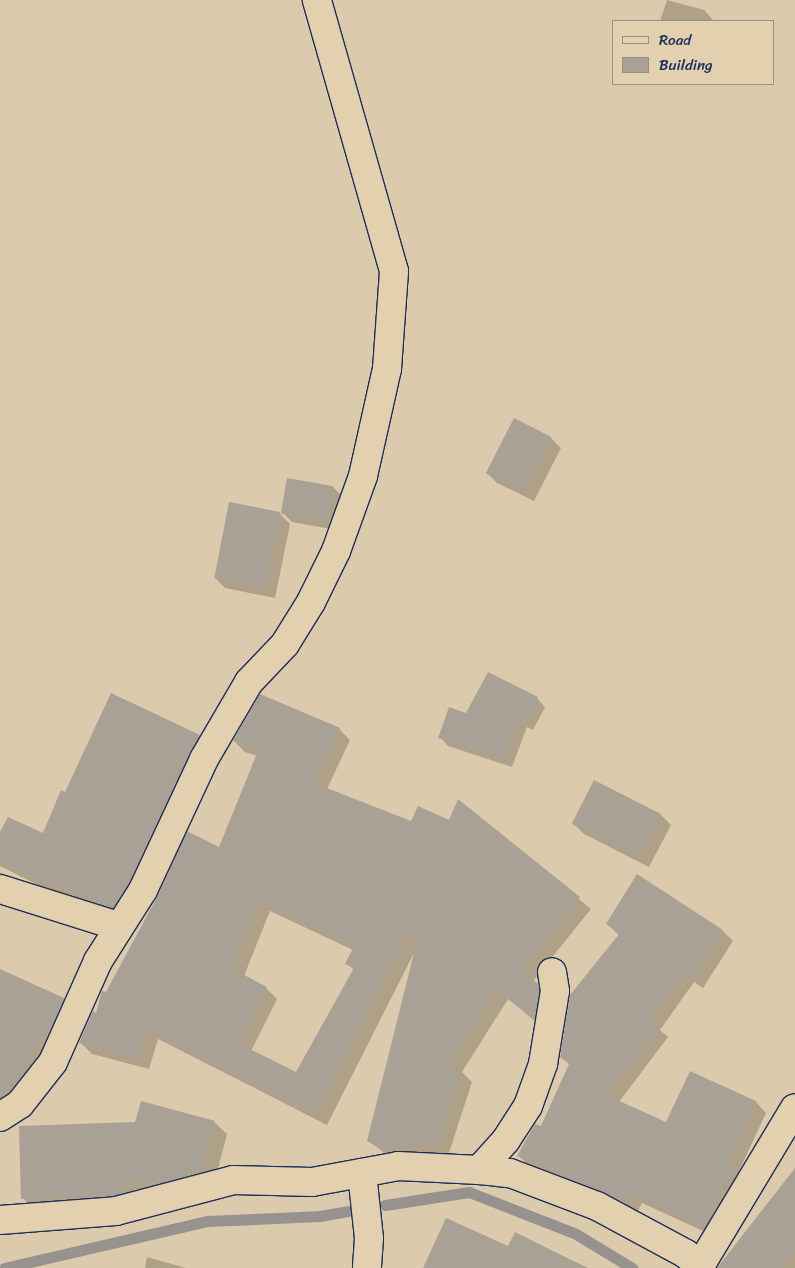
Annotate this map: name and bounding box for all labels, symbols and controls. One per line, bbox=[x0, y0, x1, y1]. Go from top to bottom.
legend bbox=[612, 20, 775, 85]
text: Road bbox=[659, 27, 691, 53]
text: Building bbox=[659, 52, 713, 78]

